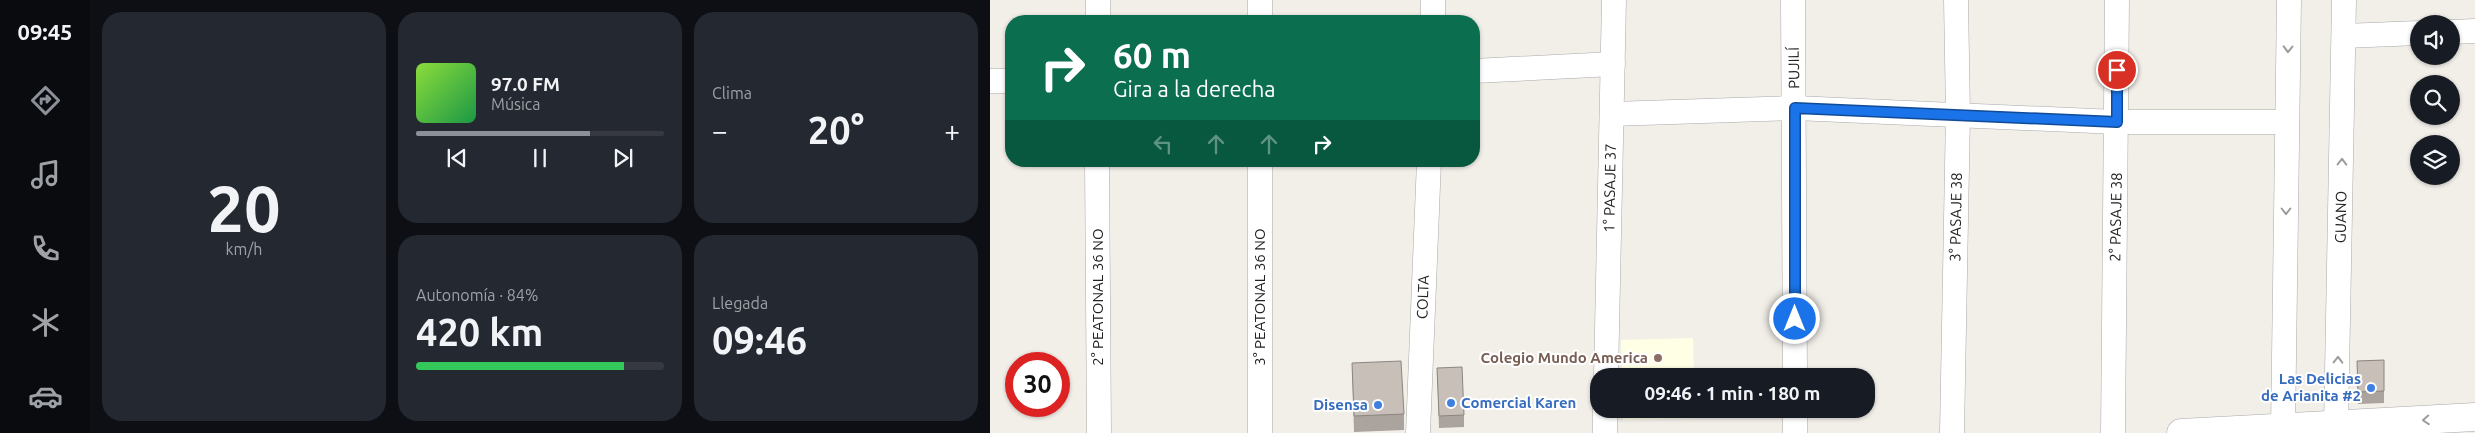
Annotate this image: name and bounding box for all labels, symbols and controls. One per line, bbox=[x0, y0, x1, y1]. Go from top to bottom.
map controls bbox=[2410, 15, 2460, 185]
button: sound bbox=[2410, 15, 2460, 65]
text: 09:45 bbox=[17, 19, 73, 44]
icon: right bbox=[1030, 35, 1095, 100]
text: 60 m bbox=[1113, 35, 1191, 75]
one-way arrow bbox=[2283, 45, 2293, 53]
street label: PUJILÍ bbox=[1785, 47, 1802, 89]
pin bbox=[2096, 49, 2138, 91]
icon: arrive bbox=[2103, 56, 2131, 84]
text: 97.0 FM bbox=[491, 73, 560, 95]
button: search bbox=[2410, 75, 2460, 125]
text: Gira a la derecha bbox=[1113, 76, 1276, 101]
icon: directions bbox=[28, 83, 63, 118]
text: Clima bbox=[712, 84, 752, 102]
text: Música bbox=[491, 95, 541, 113]
text: 20° bbox=[808, 109, 864, 151]
text: − bbox=[712, 115, 728, 146]
text: + bbox=[944, 115, 960, 146]
icon: left bbox=[1149, 130, 1177, 158]
icon: ahead bbox=[1202, 130, 1230, 158]
icon: ahead bbox=[1255, 130, 1283, 158]
icon: right bbox=[1308, 130, 1336, 158]
button: layers bbox=[2410, 135, 2460, 185]
street label: 1° PASAJE 37 bbox=[1600, 143, 1619, 233]
icon: previous bbox=[443, 144, 471, 172]
icon: pause bbox=[526, 144, 554, 172]
icon: next bbox=[609, 144, 637, 172]
icon: music bbox=[28, 157, 63, 192]
one-way arrow bbox=[2336, 158, 2347, 166]
text: 20 bbox=[207, 171, 281, 244]
street label: 3° PASAJE 38 bbox=[1946, 172, 1965, 262]
street label: 2° PASAJE 38 bbox=[2106, 172, 2125, 262]
street label: GUANO bbox=[2332, 191, 2349, 243]
one-way arrow bbox=[2281, 208, 2291, 215]
street label: 2° PEATONAL 36 NO bbox=[1089, 228, 1106, 366]
street label: 3° PEATONAL 36 NO bbox=[1251, 228, 1268, 366]
icon: phone bbox=[28, 231, 63, 266]
text: km/h bbox=[226, 240, 262, 258]
street label: COLTA bbox=[1413, 274, 1432, 319]
text: Autonomía · 84% bbox=[416, 286, 538, 304]
position arrow bbox=[1768, 292, 1820, 344]
text: Llegada bbox=[712, 294, 768, 312]
icon: climate bbox=[28, 305, 63, 340]
text: 420 km bbox=[416, 311, 543, 353]
text: 09:46 bbox=[712, 319, 807, 361]
place label: Colegio Mundo America bbox=[1481, 349, 1648, 366]
speed limit sign: 30 bbox=[1005, 352, 1070, 417]
marker: Colegio Mundo America bbox=[1652, 352, 1664, 364]
one-way arrow bbox=[2333, 356, 2343, 364]
place label: Las Delicias de Arianita #2 bbox=[2261, 370, 2361, 404]
icon: car bbox=[28, 379, 63, 414]
text: 09:46 · 1 min · 180 m bbox=[1645, 382, 1820, 404]
marker: Las Delicias de Arianita #2 bbox=[2365, 382, 2377, 394]
place label: Comercial Karen bbox=[1461, 394, 1576, 411]
place label: Disensa bbox=[1313, 396, 1368, 413]
marker: Comercial Karen bbox=[1445, 397, 1457, 409]
marker: Disensa bbox=[1372, 399, 1384, 411]
one-way arrow bbox=[2422, 415, 2430, 426]

